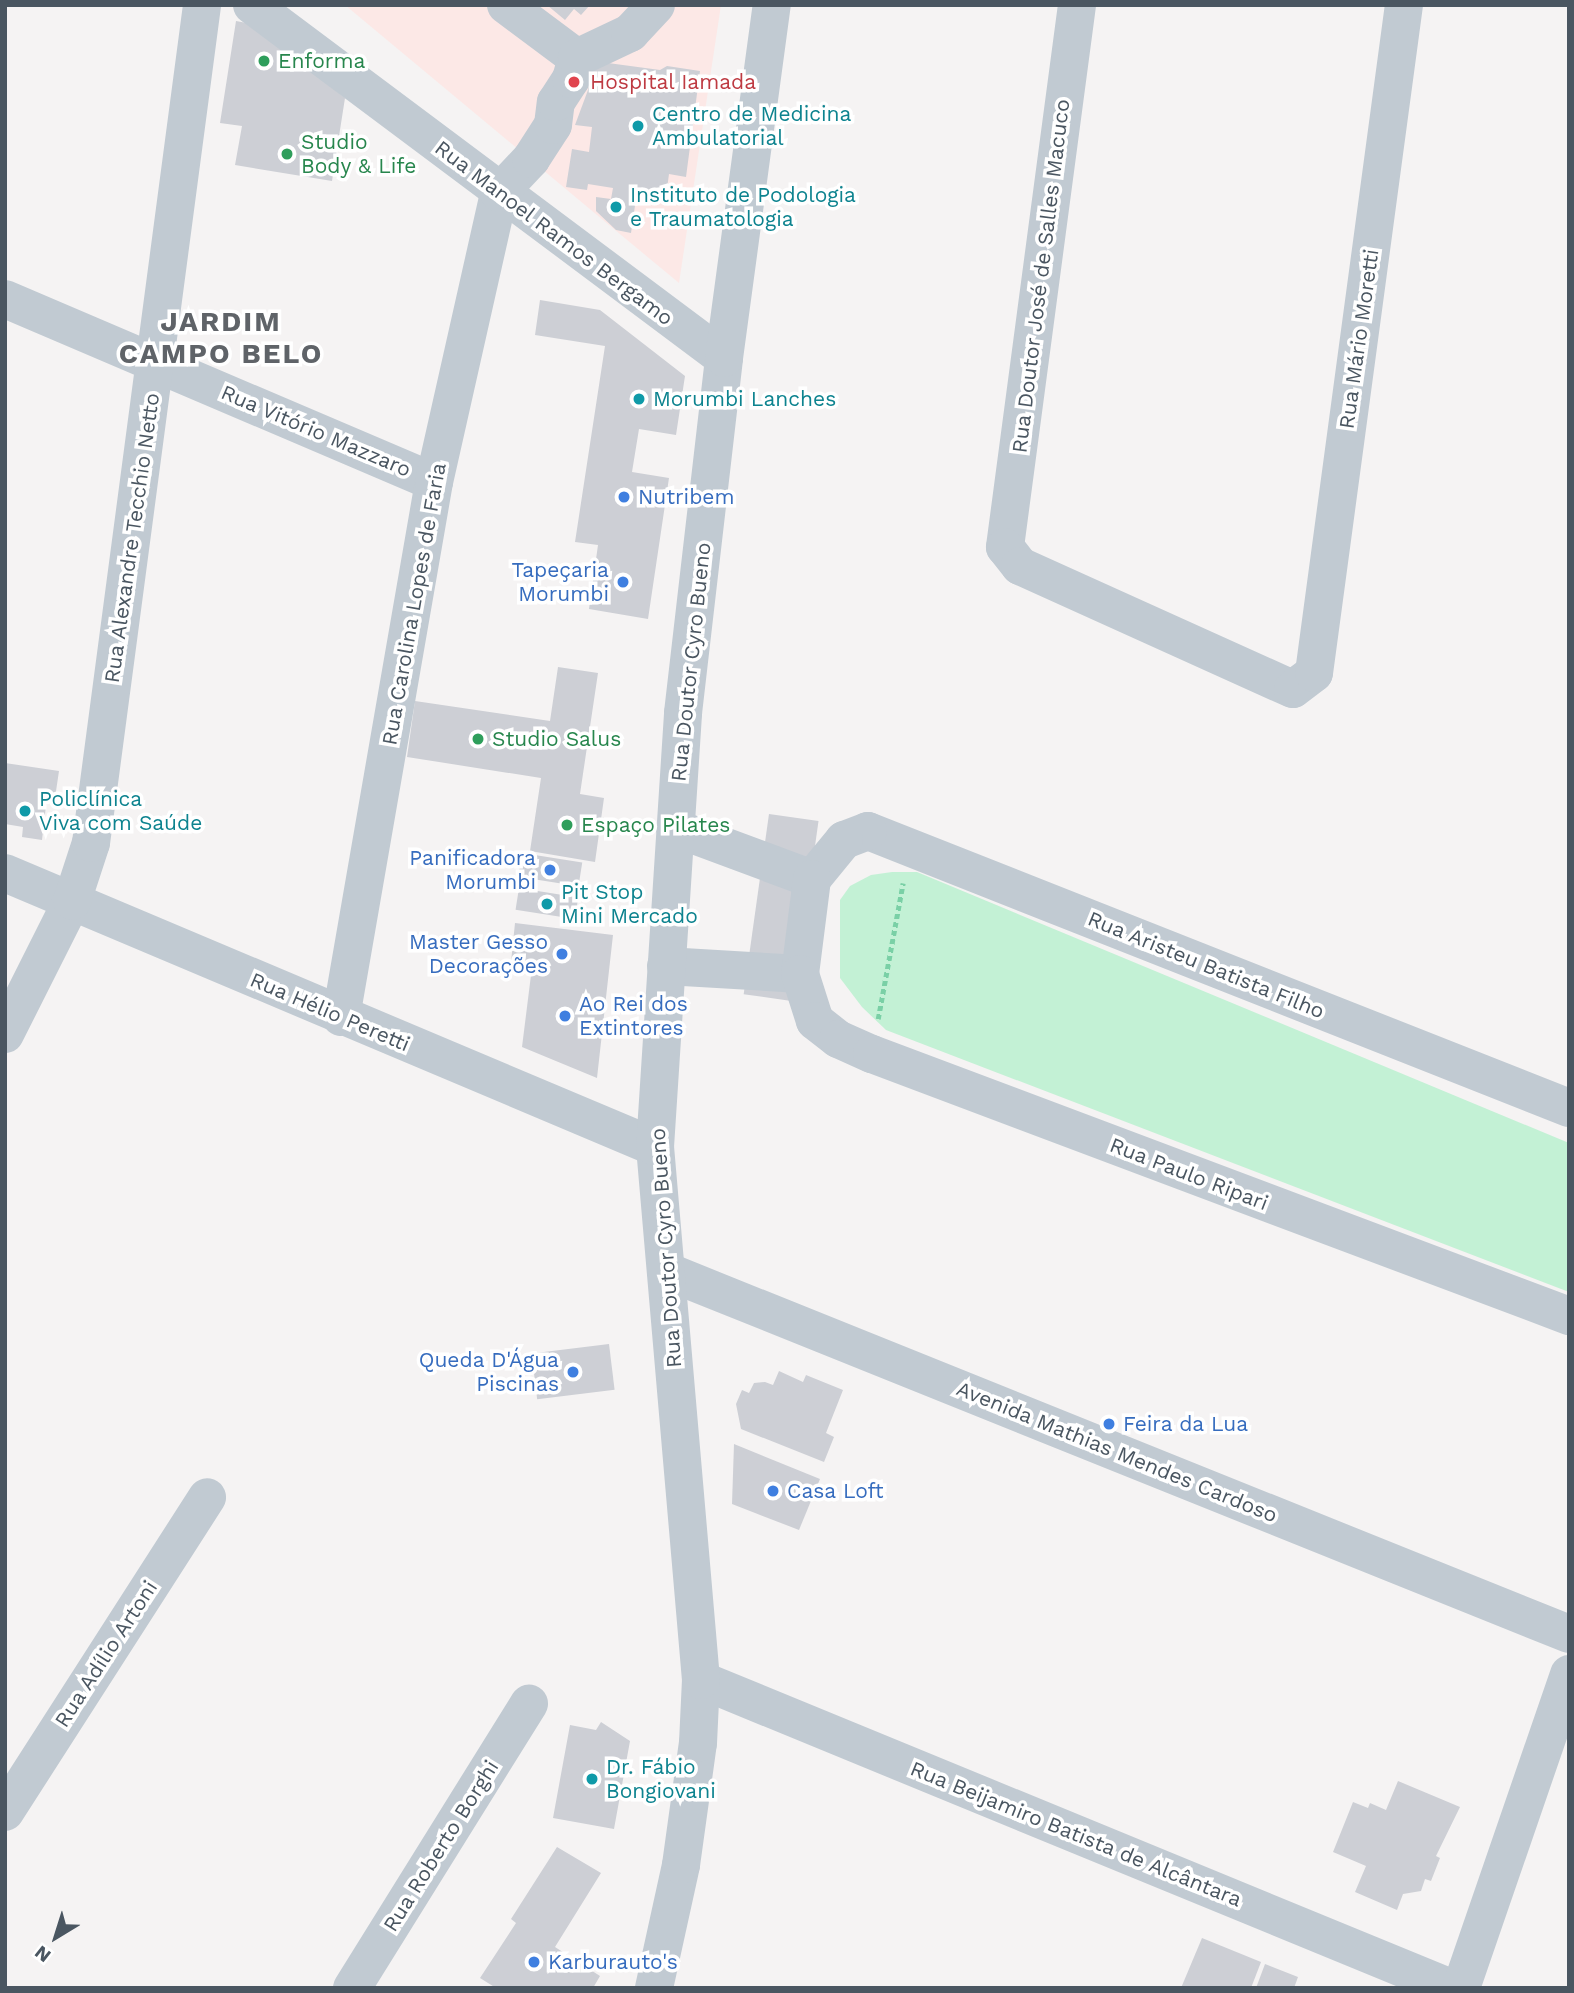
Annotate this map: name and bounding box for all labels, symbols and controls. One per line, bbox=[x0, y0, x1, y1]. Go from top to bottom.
place label: Enforma bbox=[278, 48, 365, 74]
marker: Enforma bbox=[256, 53, 272, 69]
place label: Hospital Iamada bbox=[590, 69, 757, 95]
marker: Hospital Iamada bbox=[564, 72, 584, 92]
street label: Rua Doutor José de Salles Macuco bbox=[1007, 97, 1075, 455]
place label: Centro de Medicina Ambulatorial bbox=[652, 101, 851, 151]
marker: Centro de Medicina Ambulatorial bbox=[630, 118, 646, 134]
place label: Studio Body & Life bbox=[301, 129, 417, 179]
street label: Rua Manoel Ramos Bergamo bbox=[429, 135, 679, 331]
marker: Studio Body & Life bbox=[279, 146, 295, 162]
place label: Instituto de Podologia e Traumatologia bbox=[630, 182, 856, 232]
marker: Instituto de Podologia e Traumatologia bbox=[608, 199, 624, 215]
street label: Rua Mário Moretti bbox=[1334, 247, 1384, 431]
district label: JARDIM CAMPO BELO bbox=[120, 305, 322, 371]
street label: Rua Vitório Mazzaro bbox=[217, 379, 415, 483]
place label: Morumbi Lanches bbox=[653, 386, 836, 412]
street label: Rua Alexandre Tecchio Netto bbox=[99, 390, 165, 686]
marker: Morumbi Lanches bbox=[631, 391, 647, 407]
street label: Rua Carolina Lopes de Faria bbox=[377, 460, 451, 748]
place label: Nutribem bbox=[638, 484, 734, 510]
marker: Nutribem bbox=[616, 489, 632, 505]
street label: Rua Doutor Cyro Bueno bbox=[666, 541, 716, 783]
place label: Tapeçaria Morumbi bbox=[512, 557, 609, 607]
marker: Tapeçaria Morumbi bbox=[615, 574, 631, 590]
place label: Studio Salus bbox=[492, 726, 621, 752]
marker: Studio Salus bbox=[470, 731, 486, 747]
place label: Policlínica Viva com Saúde bbox=[39, 786, 203, 836]
marker: Policlínica Viva com Saúde bbox=[17, 803, 33, 819]
place label: Espaço Pilates bbox=[581, 812, 730, 838]
marker: Espaço Pilates bbox=[559, 817, 575, 833]
place label: Panificadora Morumbi bbox=[409, 845, 536, 895]
marker: Panificadora Morumbi bbox=[542, 862, 558, 878]
place label: Pit Stop Mini Mercado bbox=[561, 879, 698, 929]
marker: Pit Stop Mini Mercado bbox=[539, 896, 555, 912]
street label: Rua Aristeu Batista Filho bbox=[1083, 906, 1329, 1024]
place label: Master Gesso Decorações bbox=[409, 929, 548, 979]
marker: Master Gesso Decorações bbox=[554, 946, 570, 962]
street label: Rua Hélio Peretti bbox=[246, 967, 414, 1057]
place label: Ao Rei dos Extintores bbox=[579, 991, 688, 1041]
marker: Ao Rei dos Extintores bbox=[557, 1008, 573, 1024]
street label: Rua Doutor Cyro Bueno bbox=[645, 1127, 687, 1369]
street label: Rua Paulo Ripari bbox=[1106, 1132, 1272, 1216]
place label: Queda D'Água Piscinas bbox=[418, 1347, 559, 1397]
marker: Queda D'Água Piscinas bbox=[565, 1364, 581, 1380]
street label: Avenida Mathias Mendes Cardoso bbox=[953, 1376, 1281, 1528]
place label: Feira da Lua bbox=[1123, 1411, 1249, 1437]
marker: Feira da Lua bbox=[1101, 1416, 1117, 1432]
place label: Casa Loft bbox=[787, 1478, 884, 1504]
marker: Casa Loft bbox=[765, 1483, 781, 1499]
street label: Rua Adílio Artoni bbox=[49, 1575, 163, 1733]
place label: Dr. Fábio Bongiovani bbox=[606, 1754, 716, 1804]
street label: Rua Roberto Borghi bbox=[378, 1755, 504, 1937]
street label: Rua Beijamiro Batista de Alcântara bbox=[906, 1755, 1246, 1913]
marker: Dr. Fábio Bongiovani bbox=[584, 1771, 600, 1787]
north arrow bbox=[21, 1902, 91, 1972]
text: N bbox=[30, 1941, 55, 1967]
place label: Karburauto's bbox=[548, 1949, 678, 1975]
marker: Karburauto's bbox=[526, 1954, 542, 1970]

